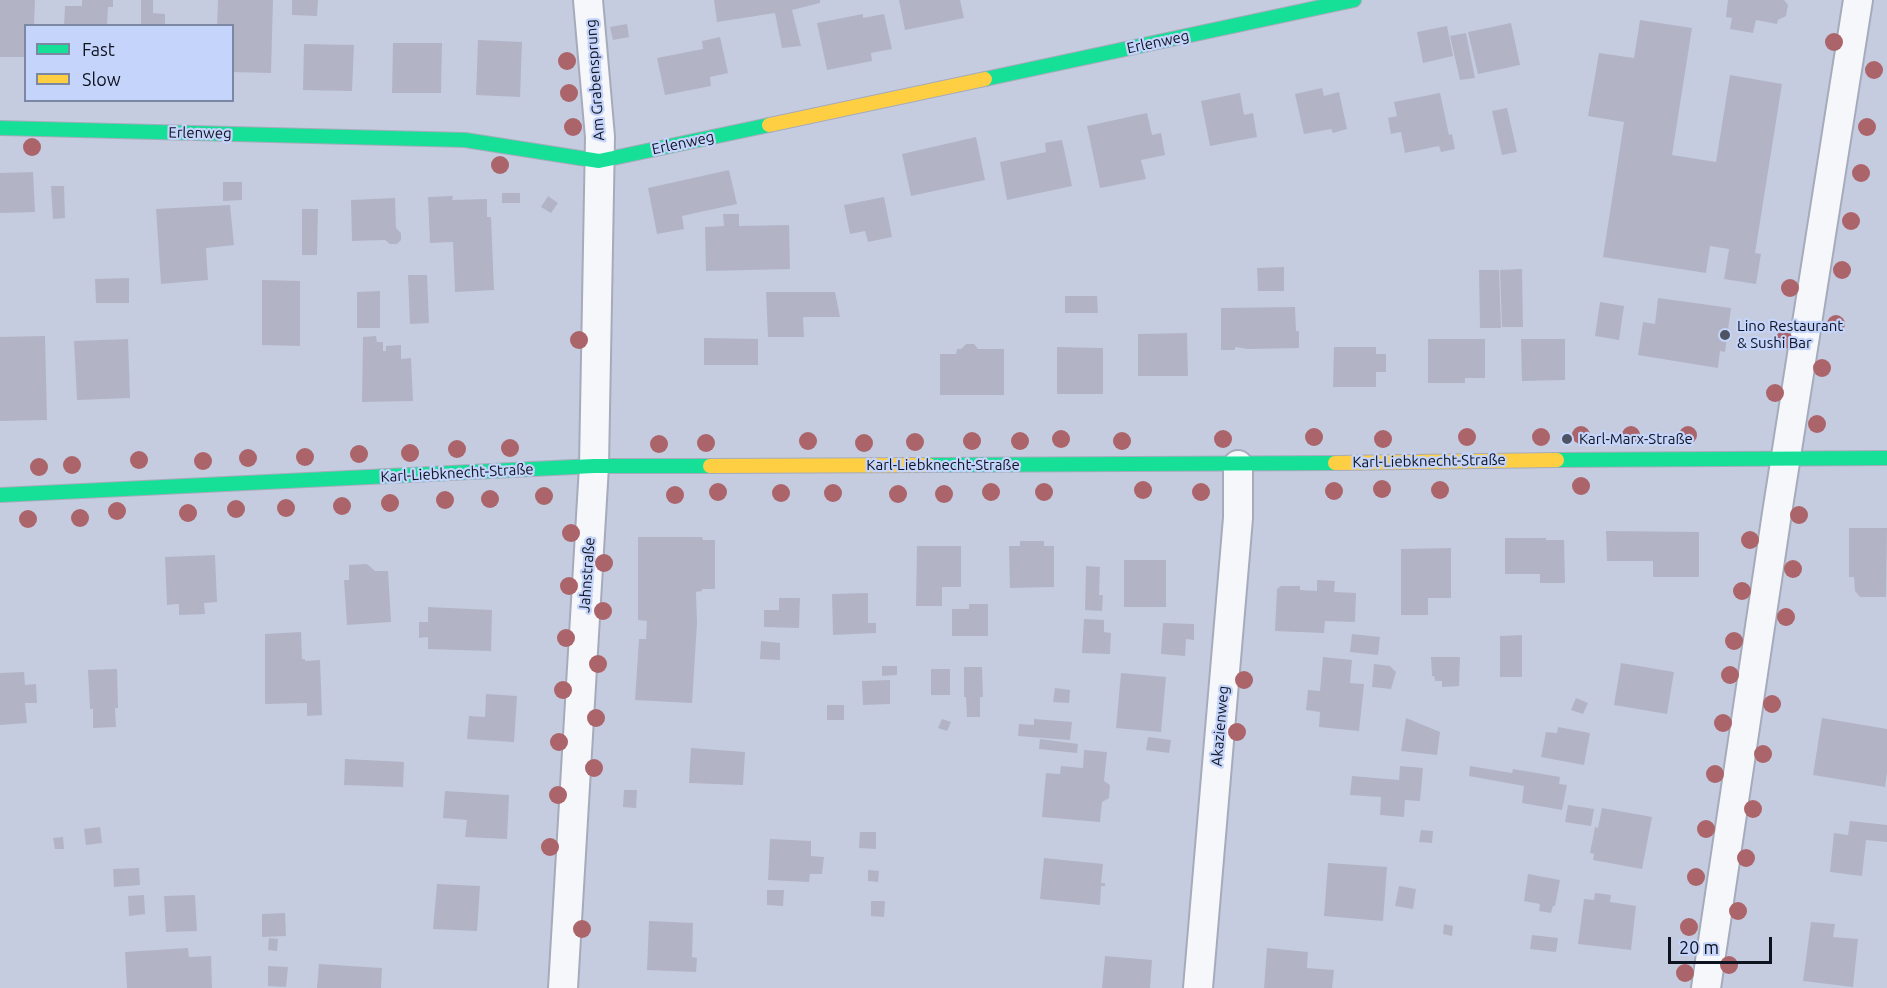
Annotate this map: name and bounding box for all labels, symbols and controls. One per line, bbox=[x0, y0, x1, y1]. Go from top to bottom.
street label: Am Grabensprung bbox=[582, 19, 608, 141]
legend bbox=[24, 24, 234, 102]
street label: Erlenweg bbox=[1125, 27, 1191, 57]
text: Fast bbox=[82, 39, 115, 59]
text: Slow bbox=[82, 69, 121, 89]
street label: Erlenweg bbox=[168, 123, 232, 143]
street label: Erlenweg bbox=[650, 128, 716, 158]
place label: Lino Restaurant & Sushi Bar bbox=[1737, 317, 1843, 352]
marker: Lino Restaurant & Sushi Bar bbox=[1718, 328, 1732, 342]
place label: Karl-Marx-Straße bbox=[1579, 430, 1693, 448]
marker: Karl-Marx-Straße bbox=[1560, 432, 1574, 446]
street label: Karl-Liebknecht-Straße bbox=[1352, 451, 1506, 471]
street label: Karl-Liebknecht-Straße bbox=[866, 456, 1020, 474]
street label: Karl-Liebknecht-Straße bbox=[380, 460, 534, 486]
street label: Jahnstraße bbox=[575, 537, 599, 613]
street label: Akazienweg bbox=[1208, 685, 1232, 767]
scale bar bbox=[1671, 925, 1774, 963]
text: 20 m bbox=[1679, 937, 1719, 957]

